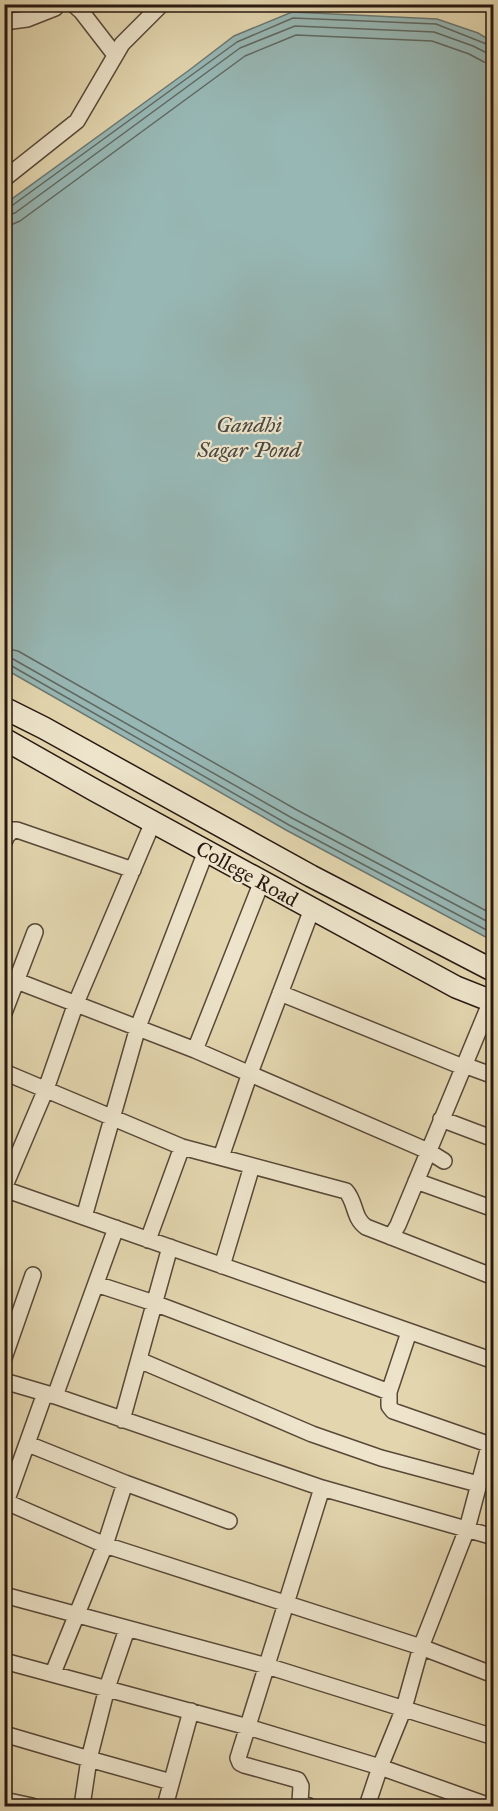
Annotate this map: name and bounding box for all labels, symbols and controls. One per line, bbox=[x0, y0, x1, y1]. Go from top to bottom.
water label: Gandhi Sagar Pond bbox=[196, 411, 302, 463]
street label: College Road bbox=[191, 835, 303, 913]

